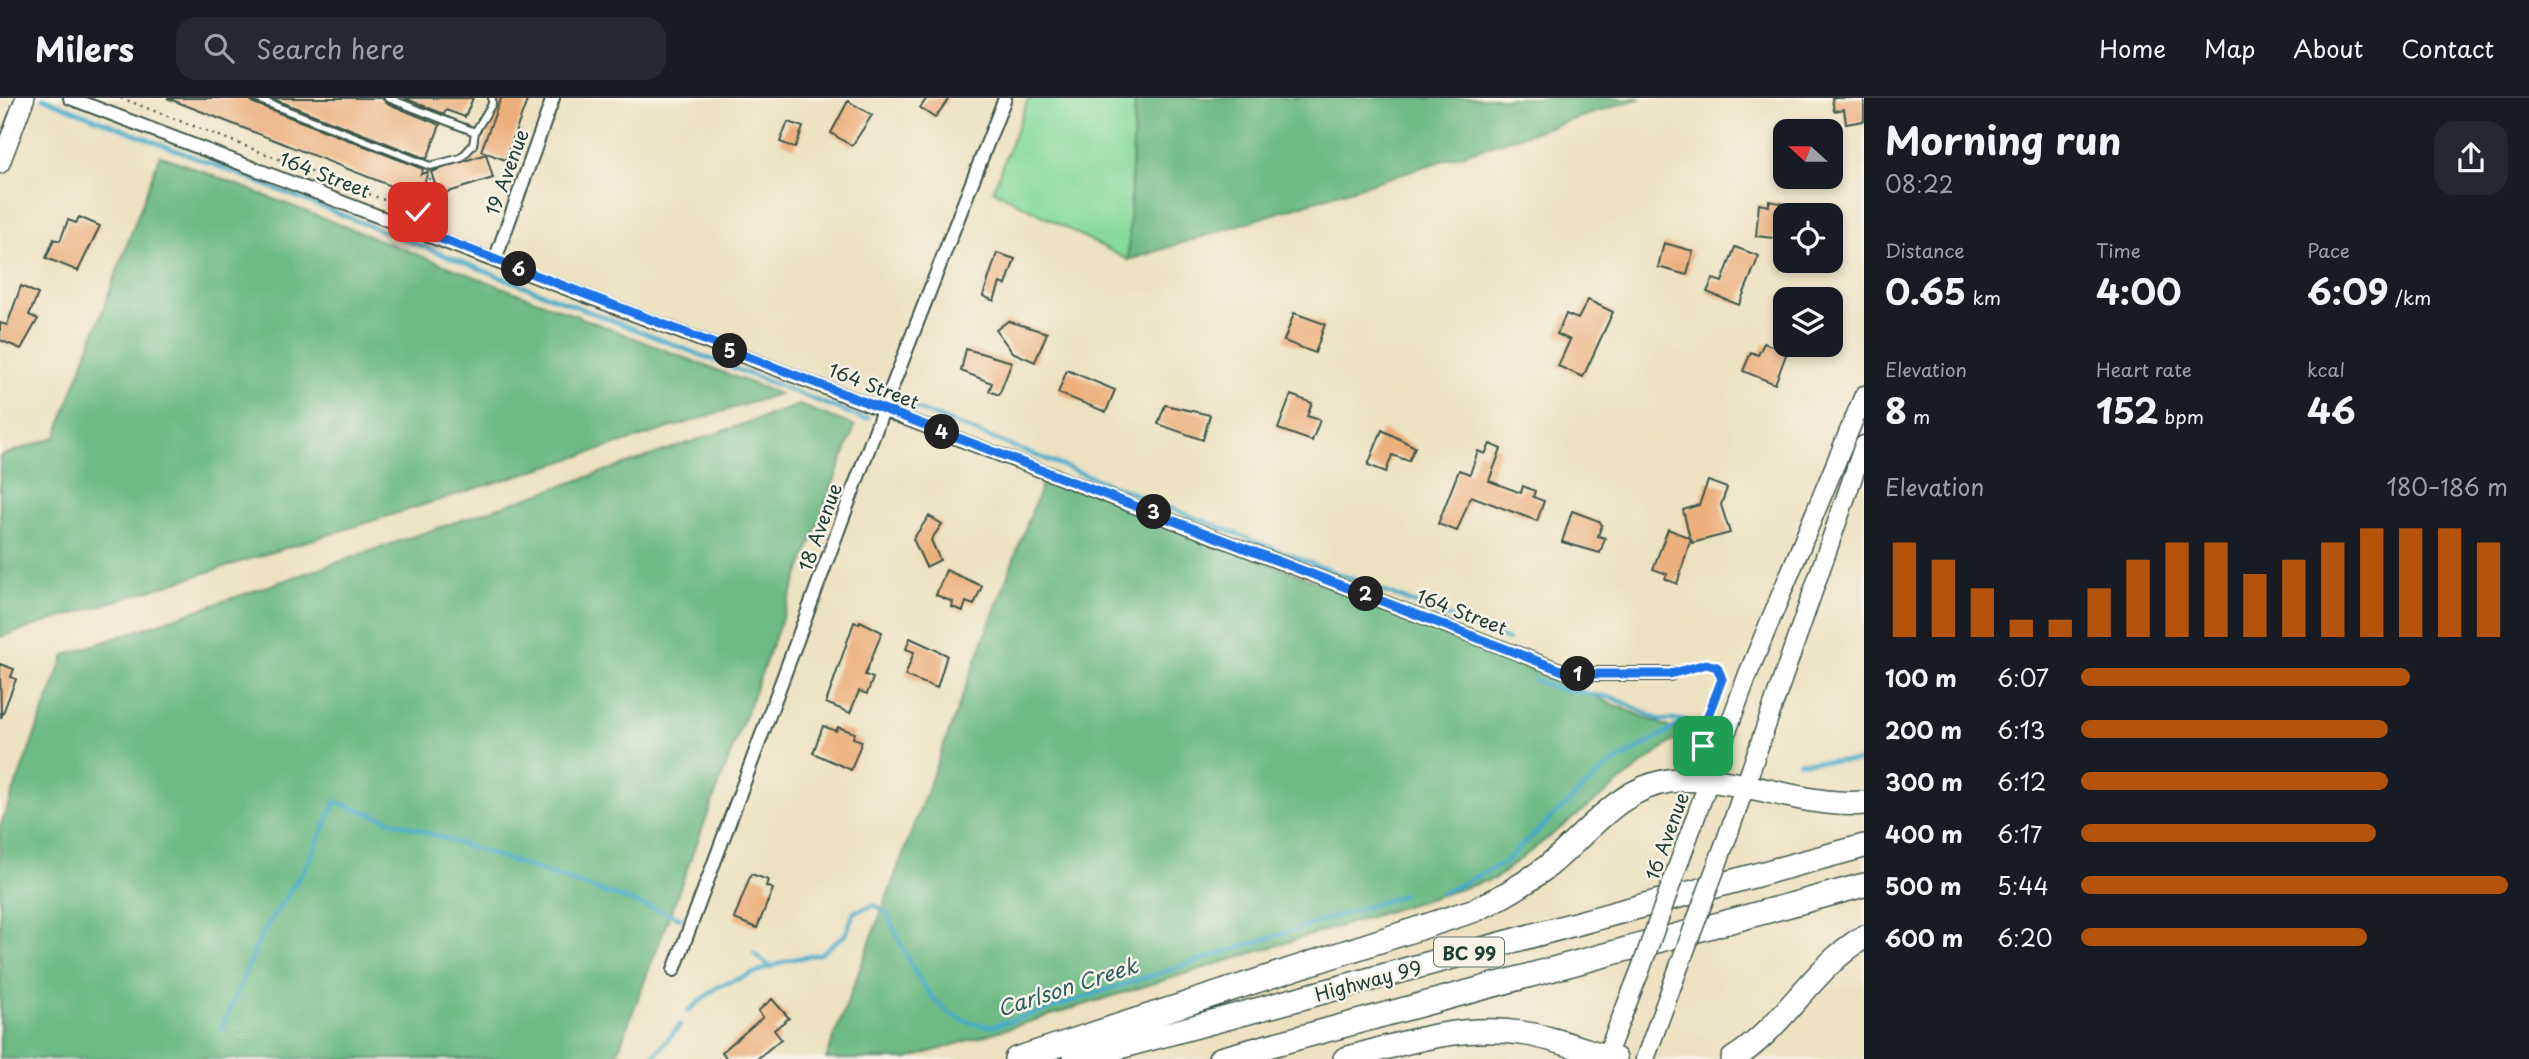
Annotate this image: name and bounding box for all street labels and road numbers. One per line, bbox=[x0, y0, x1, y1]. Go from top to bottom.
street label: 19 Avenue bbox=[477, 125, 535, 219]
street label: 164 Street bbox=[276, 144, 374, 204]
street label: 164 Street bbox=[825, 355, 923, 415]
street label: 18 Avenue bbox=[790, 479, 848, 575]
street label: 164 Street bbox=[1413, 581, 1511, 641]
street label: 16 Avenue bbox=[1637, 788, 1695, 884]
road number: BC 99 bbox=[1434, 938, 1504, 966]
street label: Highway 99 bbox=[1312, 952, 1424, 1008]

